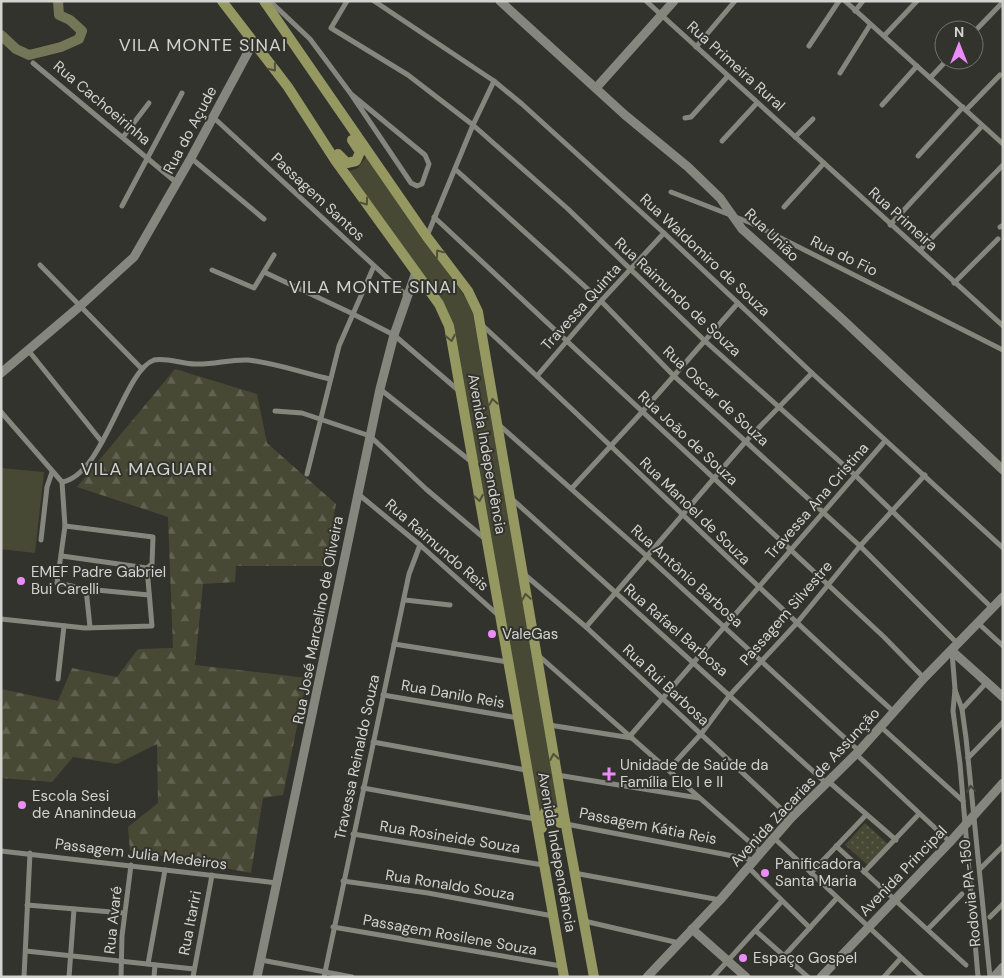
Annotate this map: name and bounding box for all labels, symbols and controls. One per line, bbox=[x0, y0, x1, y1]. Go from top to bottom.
street label: Rua Primeira Rural bbox=[683, 17, 789, 115]
north arrow bbox=[934, 20, 984, 70]
text: N bbox=[954, 23, 964, 41]
district label: VILA MONTE SINAI bbox=[119, 33, 287, 57]
street label: Rua Cachoeirinha bbox=[49, 56, 155, 150]
one-way arrow bbox=[267, 62, 275, 71]
street label: Rua do Açude bbox=[158, 83, 222, 177]
street label: Passagem Santos bbox=[267, 148, 369, 246]
street label: Rua Primeira bbox=[864, 183, 942, 255]
street label: Rua Waldomiro de Souza bbox=[635, 189, 775, 321]
one-way arrow bbox=[359, 196, 368, 206]
street label: Rua União bbox=[740, 204, 804, 266]
street label: Rua do Fio bbox=[807, 231, 881, 281]
street label: Rua Raimundo de Souza bbox=[610, 233, 746, 361]
one-way arrow bbox=[436, 249, 445, 259]
street label: Travessa Quinta bbox=[537, 259, 625, 355]
district label: VILA MONTE SINAI bbox=[289, 275, 457, 299]
one-way arrow bbox=[446, 334, 456, 342]
street label: Rua Oscar de Souza bbox=[659, 342, 773, 450]
street label: Avenida Independência bbox=[463, 372, 511, 536]
street label: Rua João de Souza bbox=[634, 386, 742, 490]
one-way arrow bbox=[488, 398, 498, 406]
street label: Travessa Ana Cristina bbox=[761, 438, 873, 564]
street label: Rua Manoel de Souza bbox=[635, 453, 755, 569]
district label: VILA MAGUARI bbox=[81, 457, 213, 481]
street label: Rua Raimundo Reis bbox=[381, 494, 493, 596]
one-way arrow bbox=[474, 494, 484, 502]
street label: Rua José Marcelino de Oliveira bbox=[288, 514, 348, 726]
street label: Rua Antônio Barbosa bbox=[627, 520, 747, 632]
street label: Passagem Silvestre bbox=[735, 557, 837, 669]
place label: EMEF Padre Gabriel Bui Carelli bbox=[31, 562, 166, 599]
marker: EMEF Padre Gabriel Bui Carelli bbox=[15, 575, 27, 587]
street label: Rua Rafael Barbosa bbox=[620, 579, 732, 681]
one-way arrow bbox=[522, 592, 532, 601]
place label: ValeGas bbox=[502, 624, 558, 644]
marker: ValeGas bbox=[486, 628, 498, 640]
street label: Rua Rui Barbosa bbox=[618, 640, 714, 730]
street label: Travessa Reinaldo Souza bbox=[330, 673, 384, 841]
street label: Rua Danilo Reis bbox=[400, 675, 506, 713]
street label: Avenida Zacarias de Assunção bbox=[726, 703, 884, 871]
one-way arrow bbox=[549, 752, 560, 760]
place label: Unidade de Saúde da Família Elo I e II bbox=[620, 755, 768, 792]
marker: Unidade de Saúde da Família Elo I e II bbox=[602, 767, 616, 781]
street label: Avenida Independência bbox=[533, 770, 581, 934]
one-way arrow bbox=[965, 785, 976, 793]
place label: Escola Sesi de Ananindeua bbox=[32, 786, 136, 823]
marker: Escola Sesi de Ananindeua bbox=[16, 799, 28, 811]
street label: Passagem Kátia Reis bbox=[577, 803, 719, 849]
street label: Rua Rosineide Souza bbox=[378, 816, 522, 858]
street label: Avenida Principal bbox=[855, 821, 951, 921]
street label: Passagem Julia Medeiros bbox=[54, 834, 228, 874]
street label: Rodovia PA-150 bbox=[954, 838, 986, 948]
place label: Panificadora Santa Maria bbox=[775, 854, 861, 891]
street label: Rua Ronaldo Souza bbox=[384, 865, 516, 905]
marker: Panificadora Santa Maria bbox=[759, 867, 771, 879]
street label: Rua Avaré bbox=[99, 885, 127, 955]
street label: Rua Itariri bbox=[174, 889, 206, 957]
street label: Passagem Rosilene Souza bbox=[361, 910, 539, 960]
place label: Espaço Gospel bbox=[753, 948, 857, 968]
marker: Espaço Gospel bbox=[737, 952, 749, 964]

